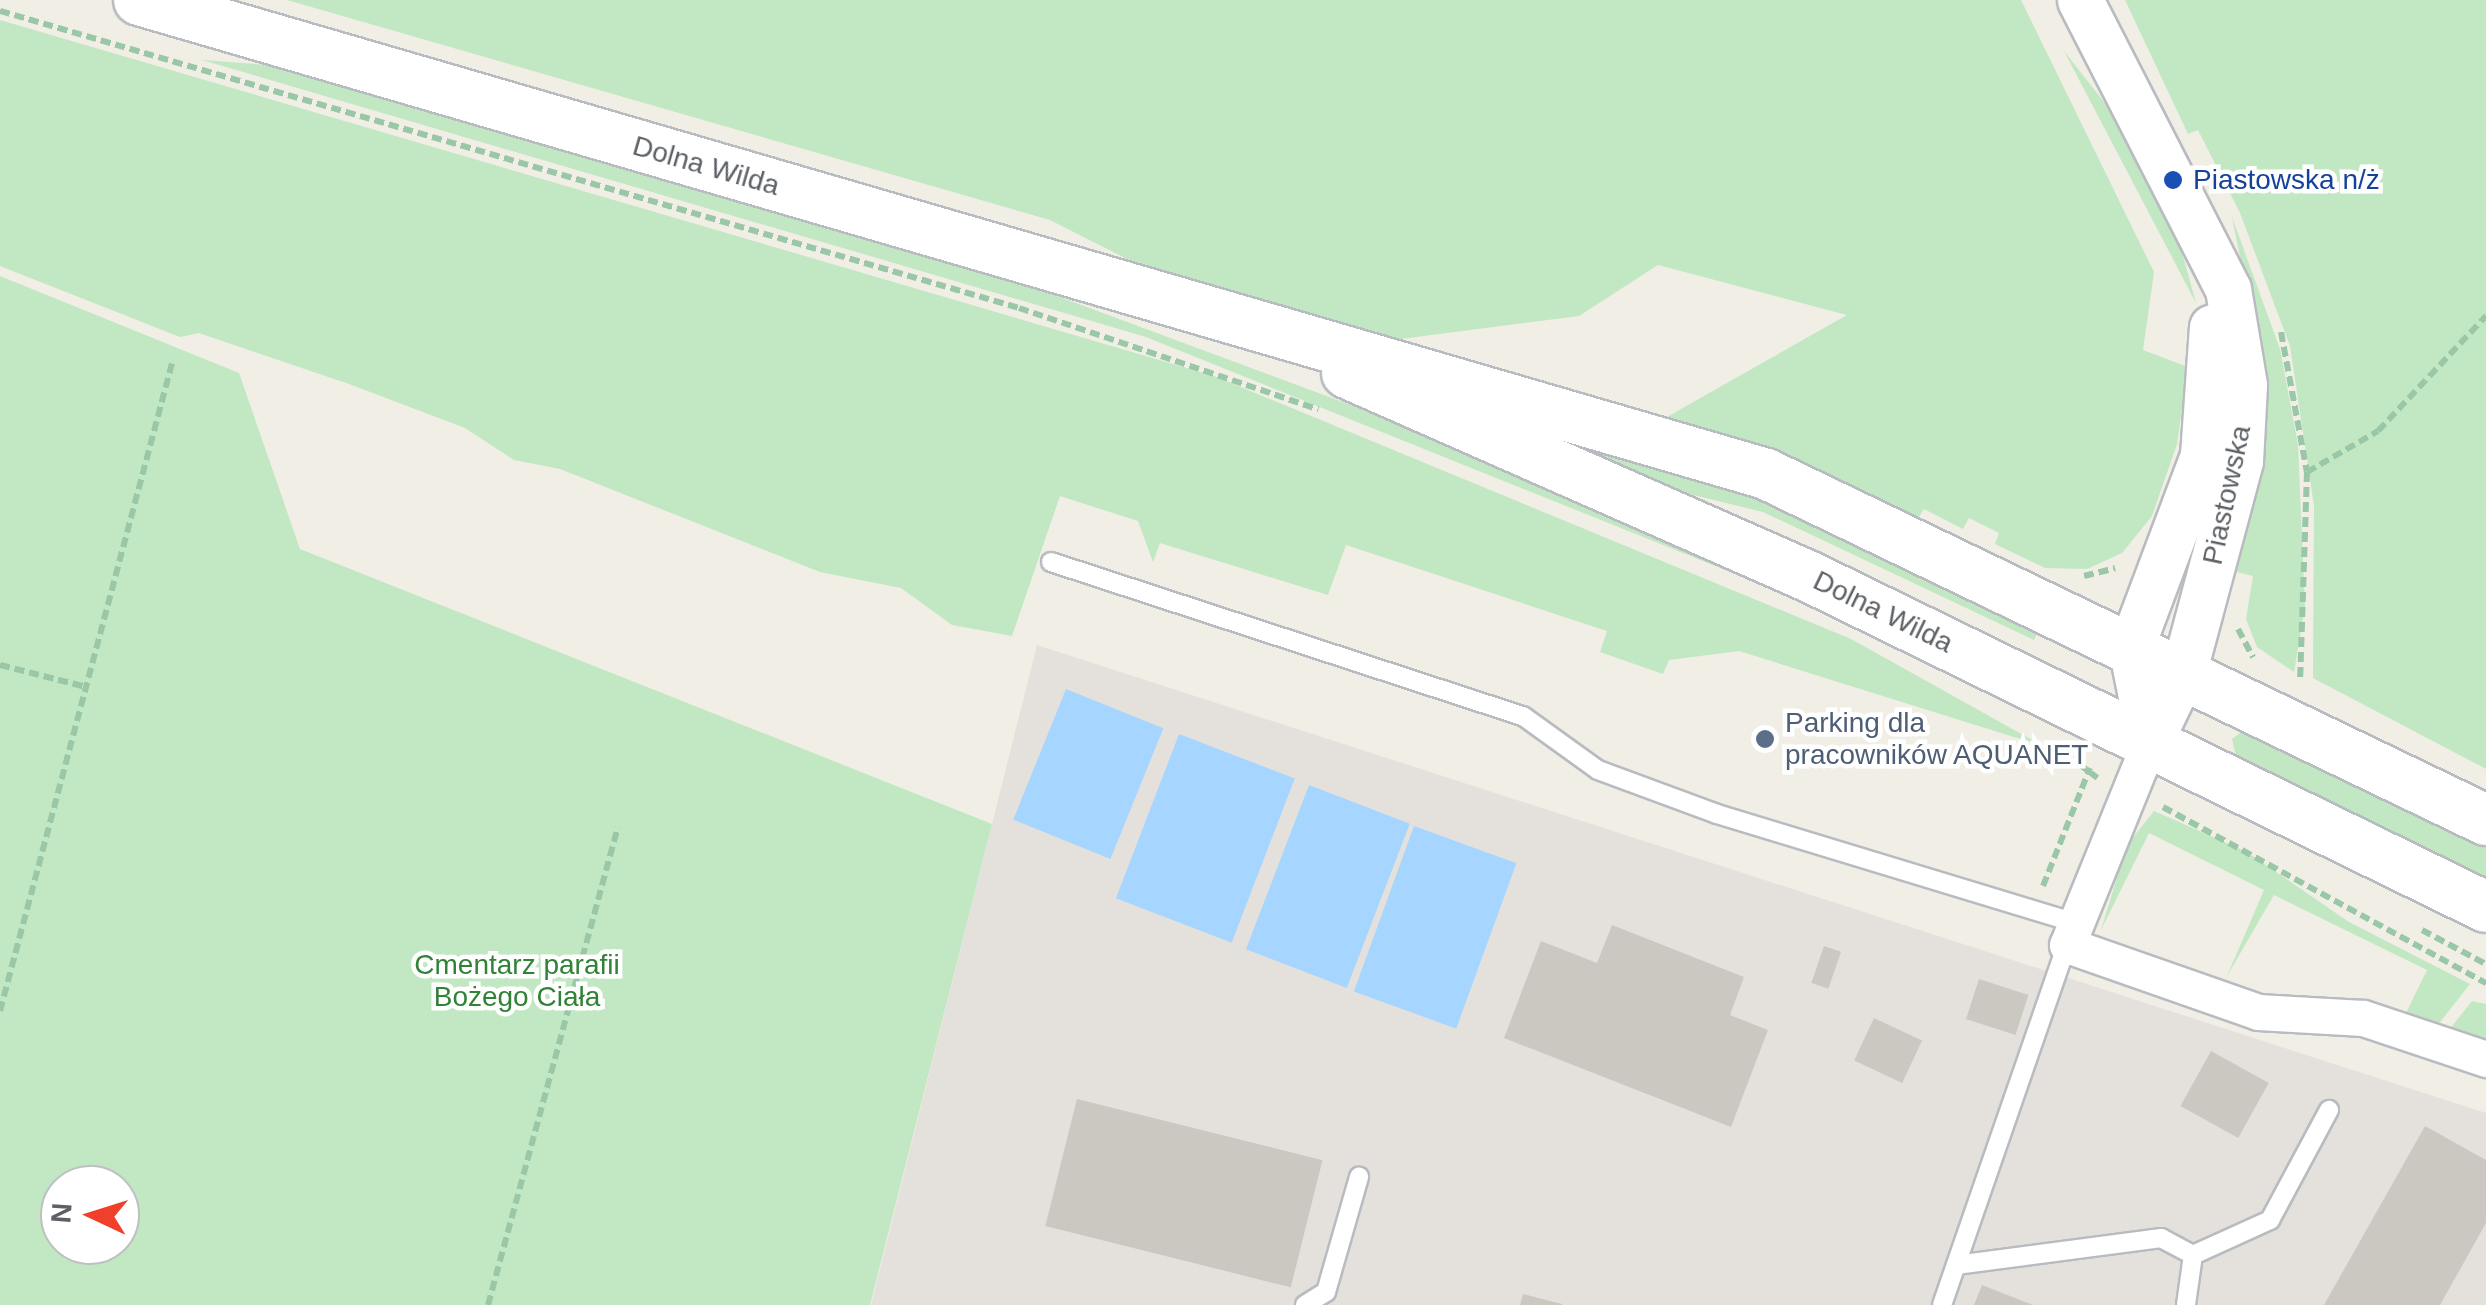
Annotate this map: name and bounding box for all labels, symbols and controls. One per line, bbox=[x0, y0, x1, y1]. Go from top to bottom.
street label: Dolna Wilda bbox=[629, 129, 783, 203]
place label: Piastowska n/ż bbox=[2193, 163, 2380, 197]
marker: Piastowska n/ż bbox=[2162, 169, 2184, 191]
street label: Piastowska bbox=[2196, 422, 2258, 568]
street label: Dolna Wilda bbox=[1808, 564, 1958, 660]
place label: Parking dla pracowników AQUANET bbox=[1785, 706, 2090, 772]
marker: Parking dla pracowników AQUANET bbox=[1754, 728, 1776, 750]
park label: Cmentarz parafii Bożego Ciała bbox=[414, 948, 620, 1014]
north arrow bbox=[40, 1165, 140, 1265]
text: N bbox=[45, 1202, 78, 1224]

